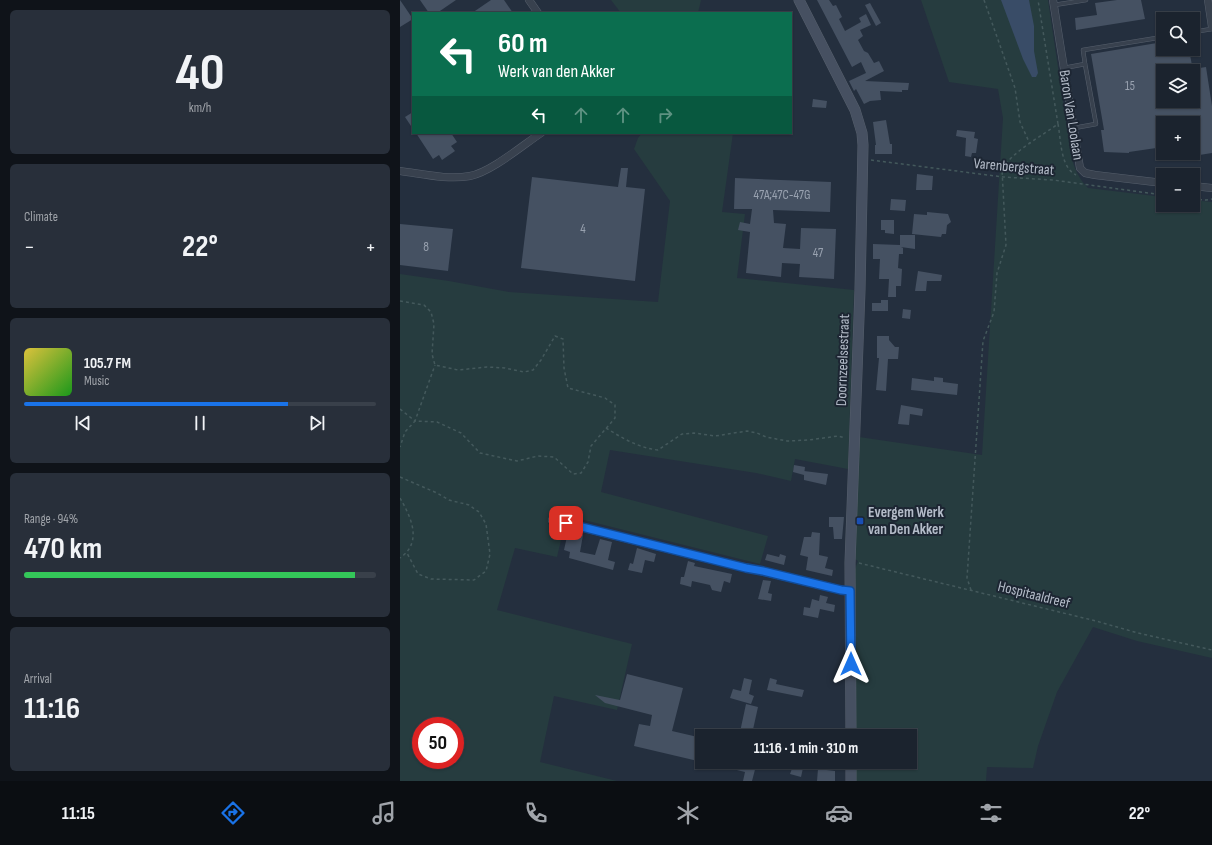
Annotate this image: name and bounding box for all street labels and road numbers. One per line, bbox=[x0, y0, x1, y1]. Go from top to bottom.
street label: Baron Van Loolaan bbox=[1054, 69, 1088, 161]
street label: Varenbergstraat bbox=[973, 154, 1056, 180]
street label: Doornzeelsestraat bbox=[832, 313, 854, 406]
street label: Hospitaaldreef bbox=[996, 577, 1073, 613]

